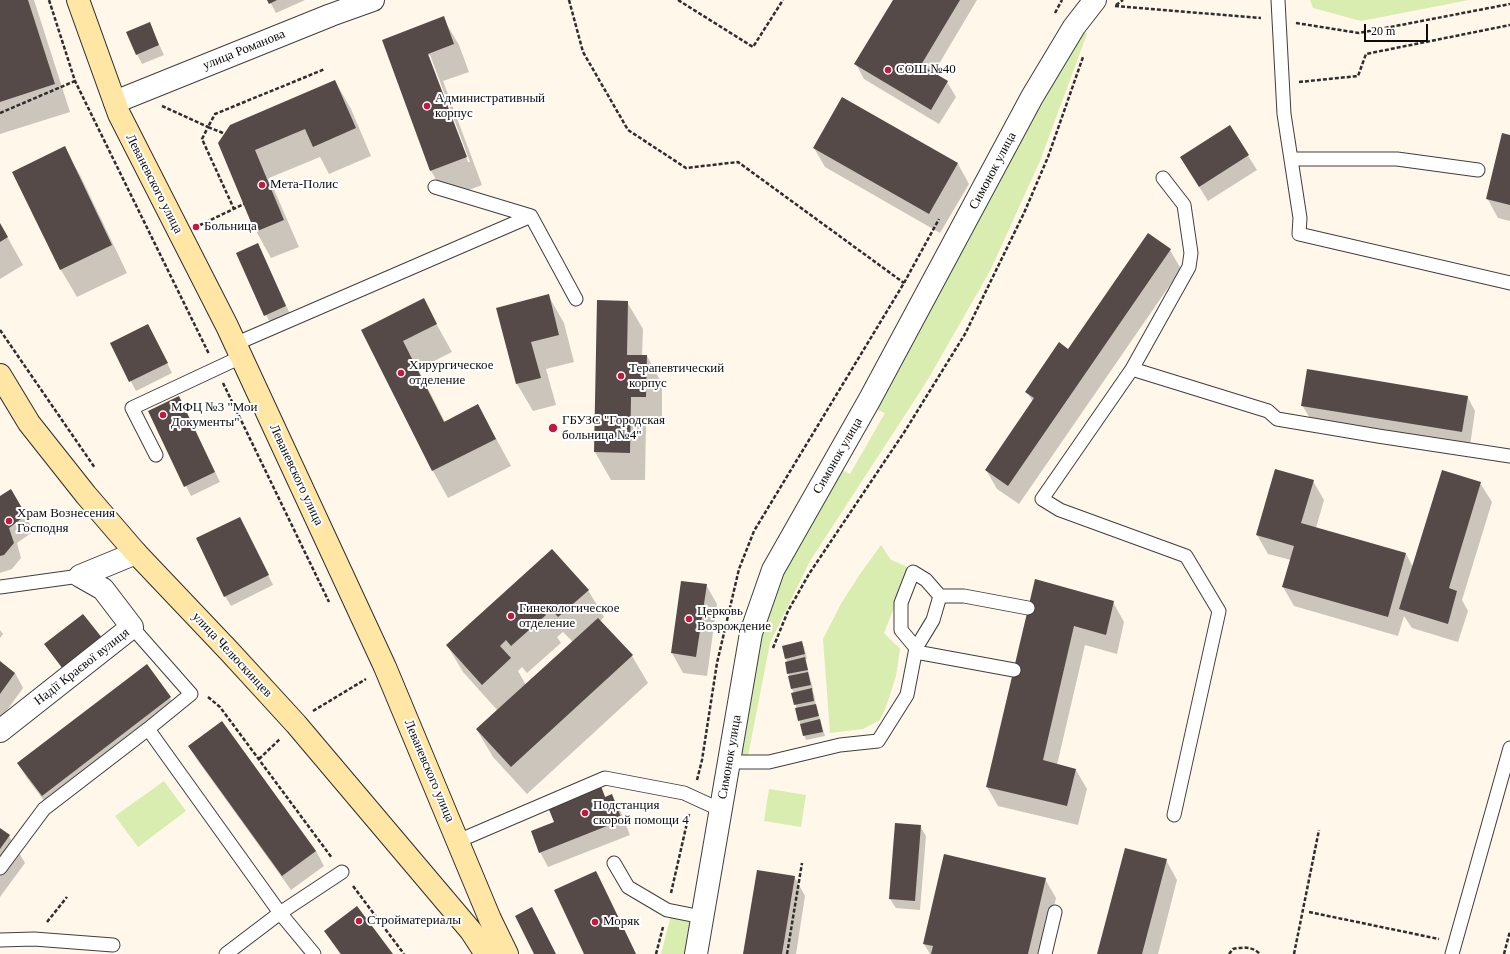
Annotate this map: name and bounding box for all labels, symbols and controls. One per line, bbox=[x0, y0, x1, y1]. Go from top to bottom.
scale bar bbox=[1366, 16, 1430, 42]
text: 20 m bbox=[1371, 24, 1395, 38]
street label: улица Романова bbox=[200, 26, 288, 74]
place label: СОШ №40 bbox=[896, 62, 956, 78]
marker: СОШ №40 bbox=[883, 65, 893, 75]
place label: Административный корпус bbox=[435, 91, 545, 122]
marker: Административный корпус bbox=[422, 101, 432, 111]
street label: Симонок улица bbox=[966, 130, 1020, 212]
street label: Леваневского улица bbox=[122, 132, 186, 236]
place label: Мета-Полис bbox=[270, 177, 338, 193]
marker: Мета-Полис bbox=[257, 180, 267, 190]
place label: Больница bbox=[204, 219, 257, 235]
marker: Больница bbox=[191, 222, 201, 232]
place label: Хирургическое отделение bbox=[409, 358, 493, 389]
place label: Терапевтический корпус bbox=[629, 361, 724, 392]
marker: Хирургическое отделение bbox=[396, 368, 406, 378]
marker: Терапевтический корпус bbox=[616, 371, 626, 381]
place label: МФЦ №3 "Мои Документы" bbox=[171, 400, 257, 431]
marker: МФЦ №3 "Мои Документы" bbox=[158, 410, 168, 420]
place label: ГБУЗС "Городская больница №4" bbox=[562, 413, 665, 444]
street label: Симонок улица bbox=[810, 415, 866, 497]
street label: Леваневского улица bbox=[266, 422, 326, 528]
marker: ГБУЗС "Городская больница №4" bbox=[547, 422, 559, 434]
place label: Храм Вознесения Господня bbox=[17, 506, 115, 537]
marker: Храм Вознесения Господня bbox=[4, 516, 14, 526]
place label: Гинекологическое отделение bbox=[519, 601, 619, 632]
place label: Церковь Возрождение bbox=[697, 604, 771, 635]
street label: улица Челюскинцев bbox=[189, 609, 275, 701]
marker: Гинекологическое отделение bbox=[506, 611, 516, 621]
marker: Церковь Возрождение bbox=[684, 614, 694, 624]
street label: Надії Краєвої вулиця bbox=[31, 625, 133, 709]
street label: Симонок улица bbox=[715, 714, 745, 800]
street label: Леваневского улица bbox=[400, 717, 458, 825]
place label: Подстанция скорой помощи 4 bbox=[593, 798, 689, 829]
marker: Подстанция скорой помощи 4 bbox=[580, 808, 590, 818]
place label: Стройматериалы bbox=[367, 913, 461, 929]
place label: Моряк bbox=[603, 914, 640, 930]
marker: Стройматериалы bbox=[354, 916, 364, 926]
marker: Моряк bbox=[590, 917, 600, 927]

